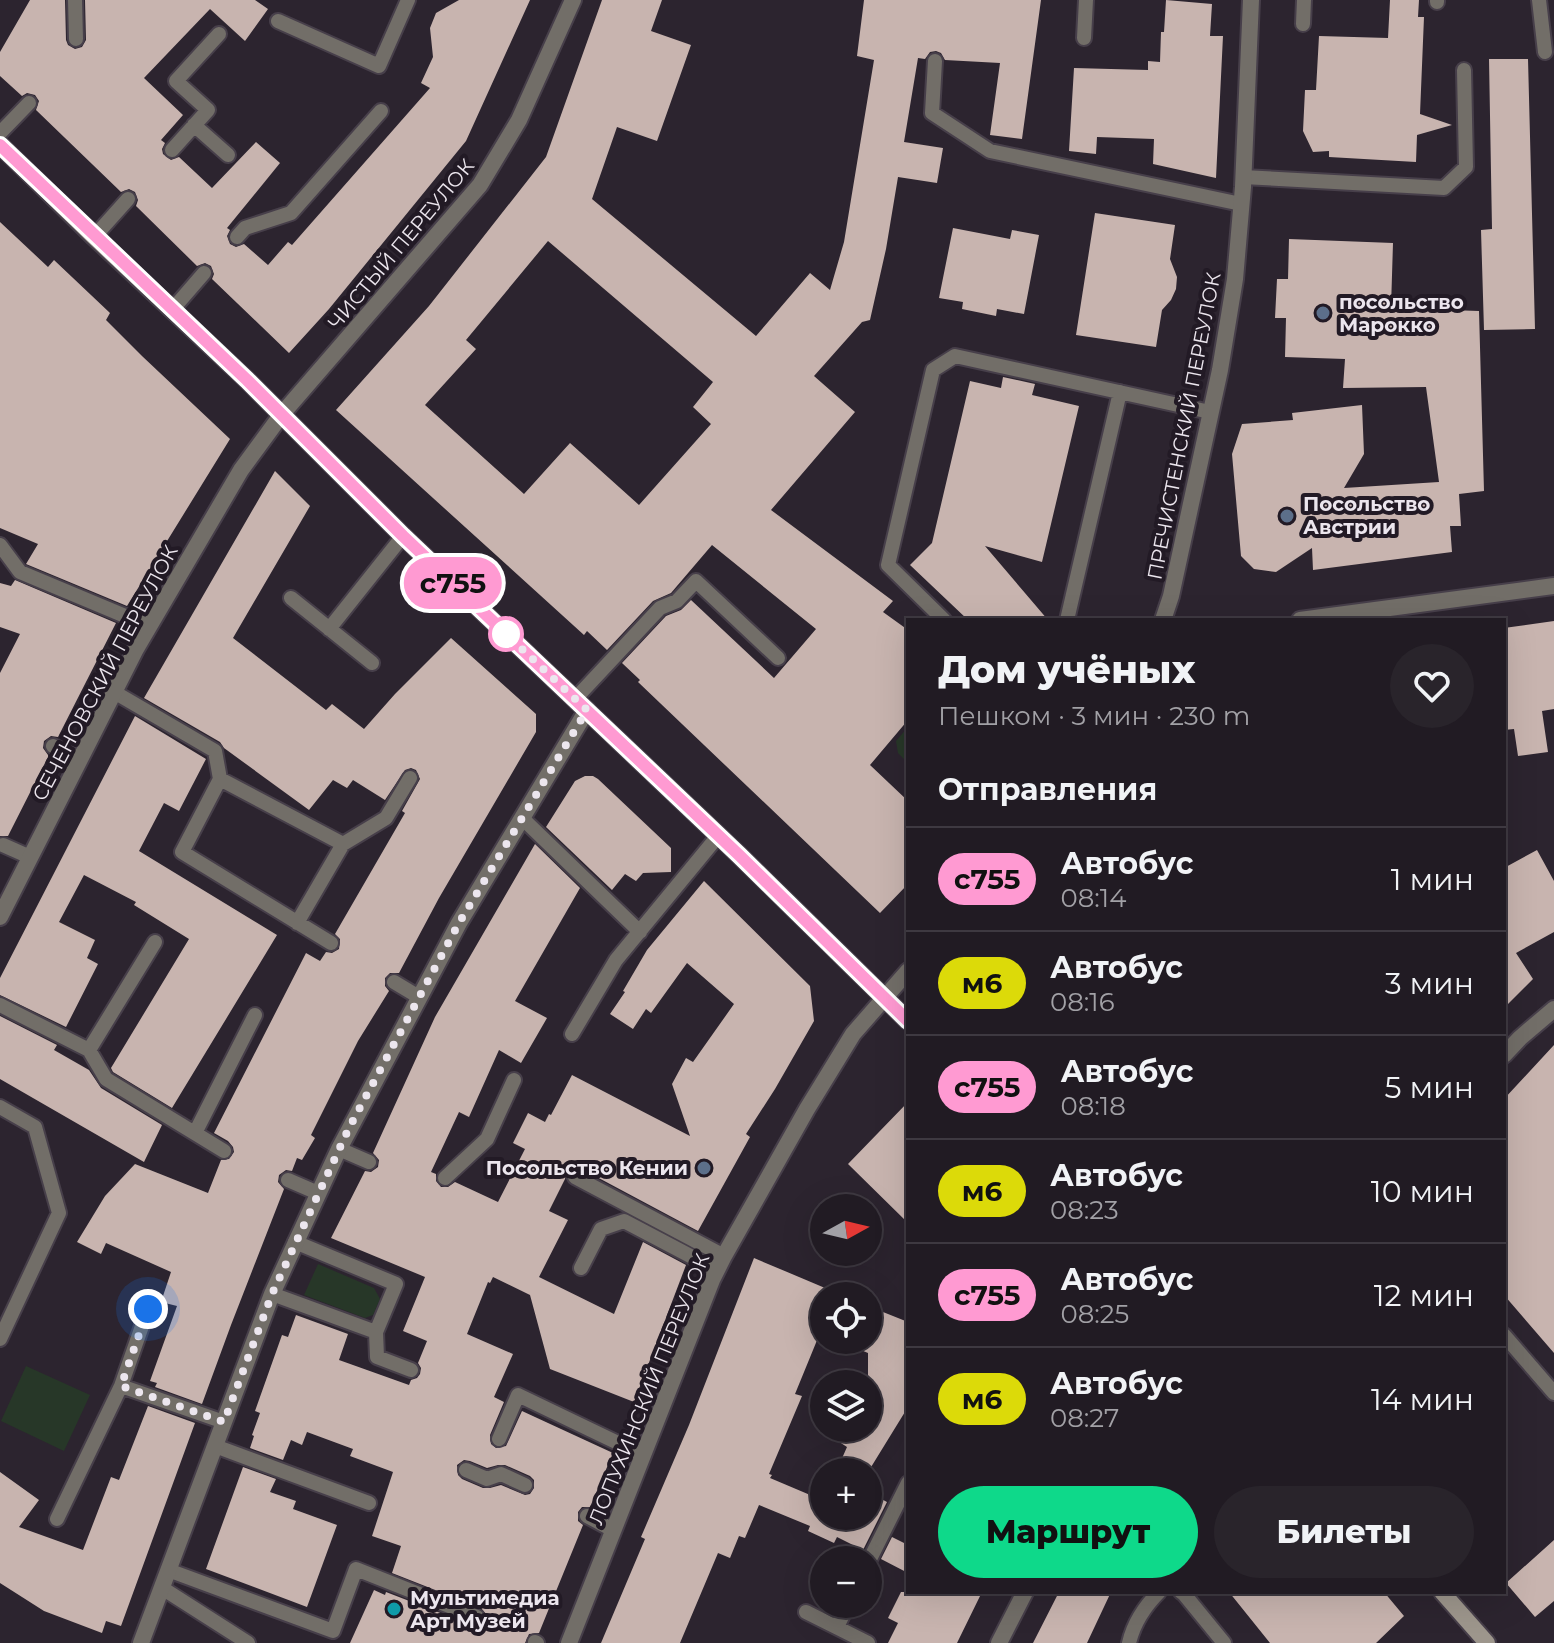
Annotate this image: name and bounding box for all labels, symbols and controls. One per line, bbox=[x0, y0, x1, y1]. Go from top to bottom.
street label: ЧИСТЫЙ ПЕРЕУЛОК bbox=[323, 154, 479, 334]
street label: ПРЕЧИСТЕНСКИЙ ПЕРЕУЛОК bbox=[1142, 270, 1226, 582]
place label: посольство Марокко bbox=[1339, 290, 1464, 337]
marker: посольство Марокко bbox=[1314, 304, 1332, 322]
place label: Посольство Австрии bbox=[1303, 492, 1430, 539]
marker: Посольство Австрии bbox=[1278, 507, 1296, 525]
street label: СЕЧЕНОВСКИЙ ПЕРЕУЛОК bbox=[27, 541, 183, 805]
line badge: с755 bbox=[397, 557, 509, 609]
text: с755 bbox=[420, 566, 486, 600]
unlabelled marker bbox=[489, 617, 523, 651]
button: heart bbox=[1390, 644, 1474, 728]
text: Дом учёных bbox=[938, 646, 1195, 693]
text: Пешком · 3 мин · 230 m bbox=[938, 700, 1250, 732]
text: Отправления bbox=[938, 771, 1157, 808]
text: Автобус bbox=[1060, 845, 1194, 882]
text: 1 мин bbox=[1391, 861, 1474, 898]
text: с755 bbox=[954, 862, 1020, 896]
text: 08:14 bbox=[1060, 882, 1126, 914]
text: Автобус bbox=[1050, 949, 1183, 986]
text: 3 мин bbox=[1385, 965, 1474, 1002]
text: м6 bbox=[962, 966, 1002, 1000]
text: 08:16 bbox=[1050, 986, 1115, 1018]
text: Автобус bbox=[1060, 1053, 1194, 1090]
text: 5 мин bbox=[1385, 1069, 1474, 1106]
text: с755 bbox=[954, 1070, 1020, 1104]
text: 08:18 bbox=[1060, 1090, 1126, 1122]
place label: Посольство Кении bbox=[486, 1156, 688, 1180]
text: Автобус bbox=[1050, 1157, 1183, 1194]
marker: Посольство Кении bbox=[695, 1159, 713, 1177]
text: 10 мин bbox=[1371, 1173, 1474, 1210]
text: м6 bbox=[962, 1174, 1002, 1208]
north arrow bbox=[810, 1194, 882, 1266]
map controls bbox=[810, 1194, 882, 1618]
text: 08:23 bbox=[1050, 1194, 1119, 1226]
street label: ЛОПУХИНСКИЙ ПЕРЕУЛОК bbox=[584, 1250, 714, 1528]
text: Автобус bbox=[1060, 1261, 1194, 1298]
text: 12 мин bbox=[1374, 1277, 1474, 1314]
text: с755 bbox=[954, 1278, 1020, 1312]
button: locate bbox=[810, 1282, 882, 1354]
your location bbox=[128, 1289, 168, 1329]
text: 08:25 bbox=[1060, 1298, 1129, 1330]
text: Автобус bbox=[1050, 1365, 1183, 1402]
button: layers bbox=[810, 1370, 882, 1442]
text: 14 мин bbox=[1371, 1381, 1474, 1418]
text: м6 bbox=[962, 1382, 1002, 1416]
text: 08:27 bbox=[1050, 1402, 1119, 1434]
button: + bbox=[810, 1458, 882, 1530]
button: Маршрут bbox=[938, 1486, 1198, 1578]
button: Билеты bbox=[1214, 1486, 1474, 1578]
button: − bbox=[810, 1546, 882, 1618]
place label: Мультимедиа Арт Музей bbox=[410, 1586, 560, 1633]
marker: Мультимедиа Арт Музей bbox=[385, 1600, 403, 1618]

